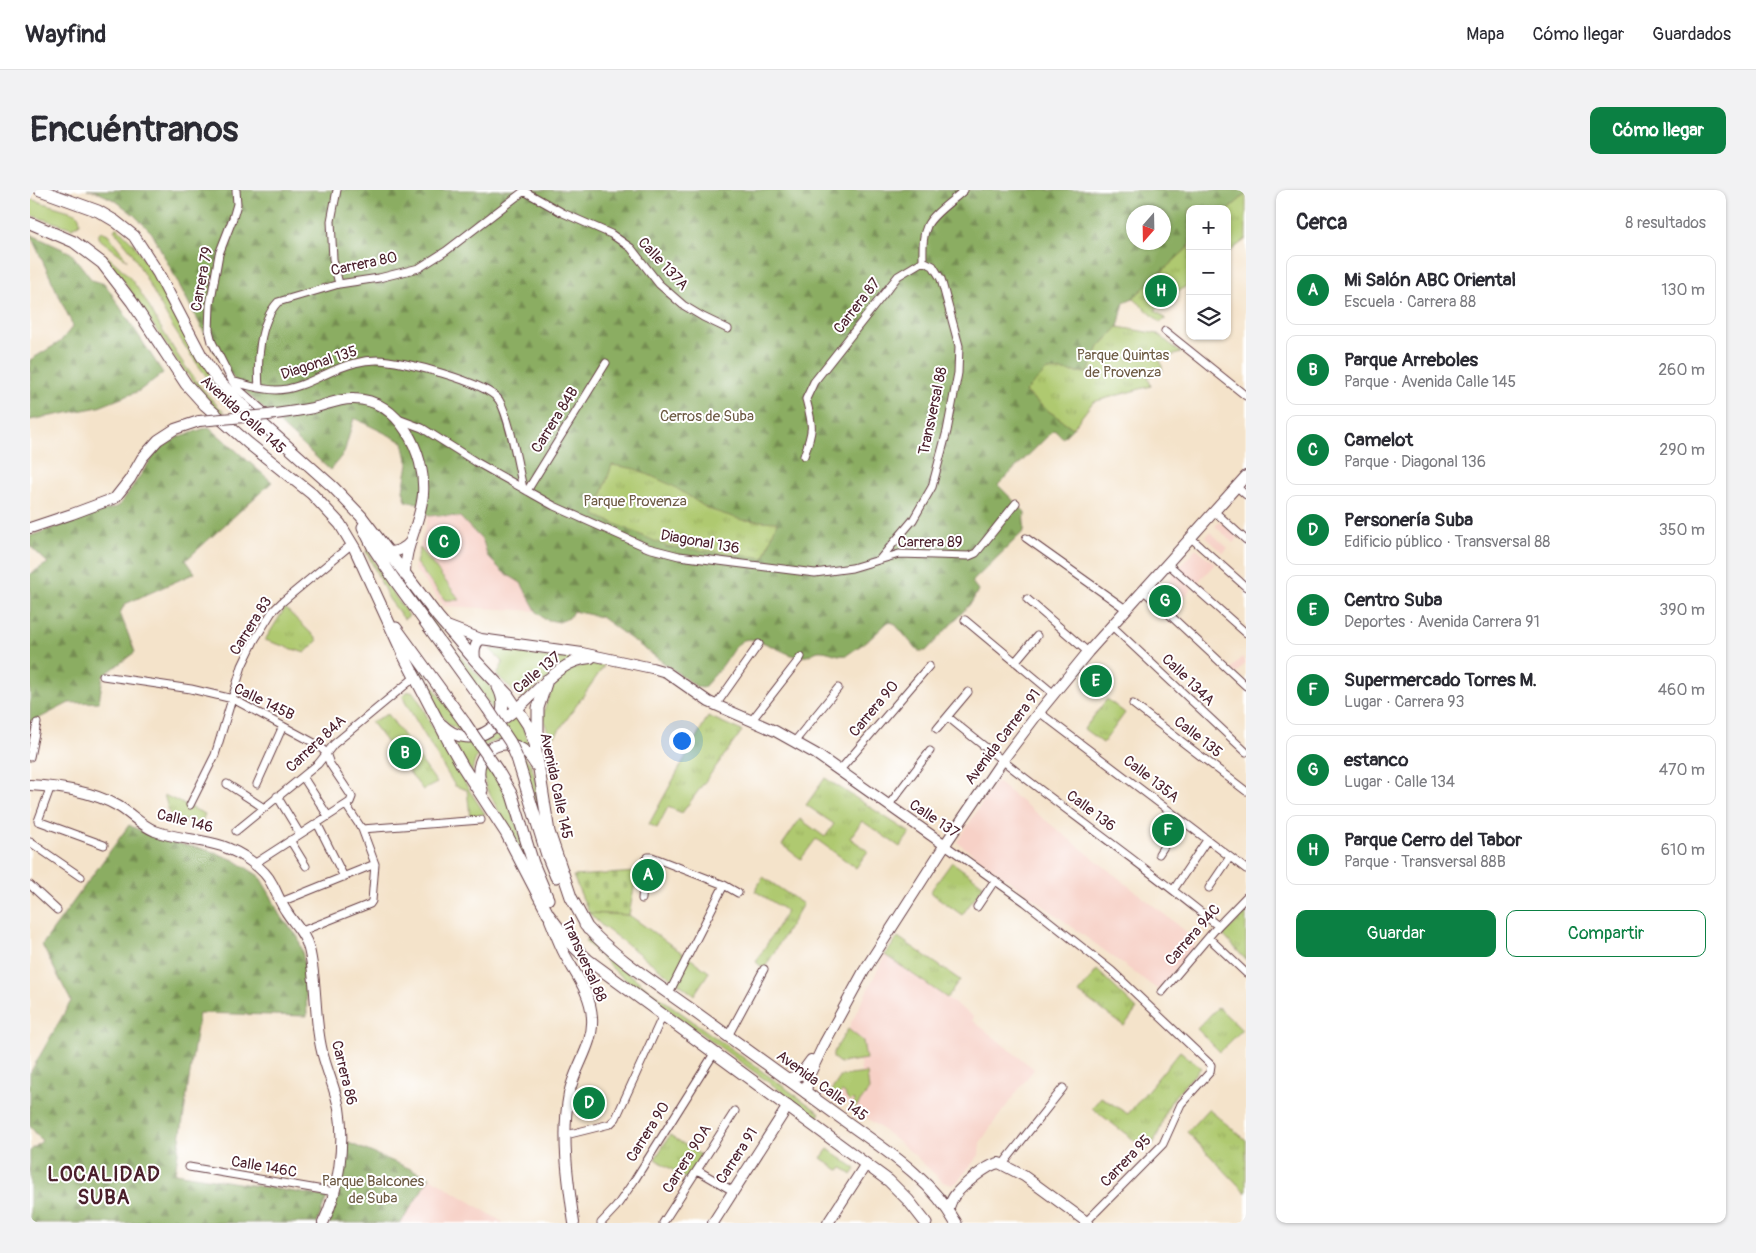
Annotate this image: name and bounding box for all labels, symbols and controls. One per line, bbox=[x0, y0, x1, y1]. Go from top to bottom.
text: Wayfind bbox=[25, 20, 106, 49]
text: Mapa bbox=[1466, 23, 1504, 46]
text: Cómo llegar bbox=[1532, 23, 1624, 46]
text: Guardados bbox=[1652, 23, 1731, 46]
button: Cómo llegar bbox=[1590, 107, 1726, 154]
text: Encuéntranos bbox=[30, 108, 238, 152]
north arrow bbox=[1126, 205, 1171, 250]
map controls bbox=[1186, 205, 1231, 340]
button: + bbox=[1186, 205, 1231, 250]
text: Cerca bbox=[1296, 209, 1347, 236]
text: 8 resultados bbox=[1625, 213, 1706, 233]
street label: Calle 137A bbox=[634, 233, 693, 295]
street label: Carrera 79 bbox=[187, 245, 217, 313]
street label: Carrera 80 bbox=[329, 248, 399, 280]
button: − bbox=[1186, 250, 1231, 295]
text: Mi Salón ABC Oriental bbox=[1344, 268, 1516, 292]
pin: H bbox=[1145, 272, 1177, 310]
street label: Carrera 87 bbox=[829, 274, 885, 338]
text: A bbox=[1308, 280, 1318, 300]
text: 130 m bbox=[1661, 280, 1705, 300]
text: Escuela · Carrera 88 bbox=[1344, 292, 1476, 312]
button: layers bbox=[1186, 295, 1231, 340]
street label: Diagonal 135 bbox=[278, 342, 360, 384]
park label: Parque Quintas de Provenza bbox=[1077, 346, 1170, 382]
text: Parque Arreboles bbox=[1344, 348, 1478, 372]
text: B bbox=[1308, 360, 1318, 380]
text: 260 m bbox=[1658, 360, 1705, 380]
street label: Transversal 88 bbox=[914, 365, 952, 457]
street label: Avenida Calle 145 bbox=[196, 372, 290, 458]
text: Parque · Avenida Calle 145 bbox=[1344, 372, 1516, 392]
street label: Carrera 84B bbox=[527, 383, 583, 457]
park label: Cerros de Suba bbox=[660, 407, 754, 426]
text: Camelot bbox=[1344, 428, 1413, 452]
text: C bbox=[1308, 440, 1318, 460]
text: 290 m bbox=[1659, 440, 1705, 460]
text: Parque · Diagonal 136 bbox=[1344, 452, 1486, 472]
park label: Parque Provenza bbox=[583, 492, 687, 511]
text: Personería Suba bbox=[1344, 508, 1473, 532]
text: D bbox=[1308, 520, 1318, 540]
text: 350 m bbox=[1659, 520, 1705, 540]
pin: C bbox=[428, 523, 460, 561]
street label: Diagonal 136 bbox=[659, 526, 741, 558]
text: Edificio público · Transversal 88 bbox=[1344, 532, 1550, 552]
street label: Carrera 89 bbox=[898, 533, 962, 552]
pin: G bbox=[1149, 582, 1181, 620]
text: Centro Suba bbox=[1344, 588, 1442, 612]
street label: Carrera 83 bbox=[226, 593, 276, 659]
text: E bbox=[1309, 600, 1317, 620]
text: 390 m bbox=[1659, 600, 1705, 620]
text: Deportes · Avenida Carrera 91 bbox=[1344, 612, 1540, 632]
street label: Calle 137 bbox=[509, 648, 565, 698]
street label: Calle 134A bbox=[1157, 650, 1219, 710]
pin: E bbox=[1080, 662, 1112, 700]
text: Supermercado Torres M. bbox=[1344, 668, 1537, 692]
street label: Carrera 90 bbox=[845, 677, 903, 741]
street label: Calle 145B bbox=[231, 679, 297, 725]
text: F bbox=[1308, 680, 1318, 700]
text: 460 m bbox=[1658, 680, 1705, 700]
street label: Avenida Carrera 91 bbox=[961, 686, 1045, 788]
text: Lugar · Carrera 93 bbox=[1344, 692, 1464, 712]
street label: Carrera 84A bbox=[282, 711, 350, 777]
street label: Calle 135 bbox=[1170, 712, 1226, 762]
your location bbox=[669, 728, 695, 754]
street label: Avenida Calle 145 bbox=[535, 731, 577, 841]
pin: B bbox=[389, 734, 421, 772]
text: estanco bbox=[1344, 748, 1408, 772]
street label: Calle 135A bbox=[1119, 751, 1183, 807]
text: G bbox=[1308, 760, 1318, 780]
text: 470 m bbox=[1659, 760, 1705, 780]
text: Lugar · Calle 134 bbox=[1344, 772, 1455, 792]
street label: Calle 136 bbox=[1063, 786, 1119, 836]
street label: Calle 137 bbox=[905, 795, 963, 843]
street label: Calle 146 bbox=[155, 805, 215, 837]
pin: F bbox=[1152, 811, 1184, 849]
text: Parque Cerro del Tabor bbox=[1344, 828, 1522, 852]
text: H bbox=[1308, 840, 1318, 860]
text: 610 m bbox=[1661, 840, 1705, 860]
text: Parque · Transversal 88B bbox=[1344, 852, 1506, 872]
pin: A bbox=[632, 856, 664, 894]
street label: Carrera 94C bbox=[1161, 900, 1225, 970]
button: Guardar bbox=[1296, 910, 1496, 957]
button: Compartir bbox=[1506, 910, 1706, 957]
street label: Transversal 88 bbox=[557, 915, 611, 1005]
street label: Carrera 86 bbox=[327, 1039, 361, 1107]
street label: Avenida Calle 145 bbox=[773, 1047, 871, 1125]
pin: D bbox=[573, 1084, 605, 1122]
street label: Carrera 90 bbox=[622, 1098, 674, 1166]
street label: Carrera 90A bbox=[658, 1121, 716, 1197]
street label: Carrera 91 bbox=[712, 1124, 762, 1188]
street label: Carrera 95 bbox=[1096, 1131, 1156, 1191]
street label: Calle 146C bbox=[230, 1152, 298, 1182]
district label: LOCALIDAD SUBA bbox=[47, 1162, 161, 1210]
park label: Parque Balcones de Suba bbox=[322, 1172, 424, 1208]

